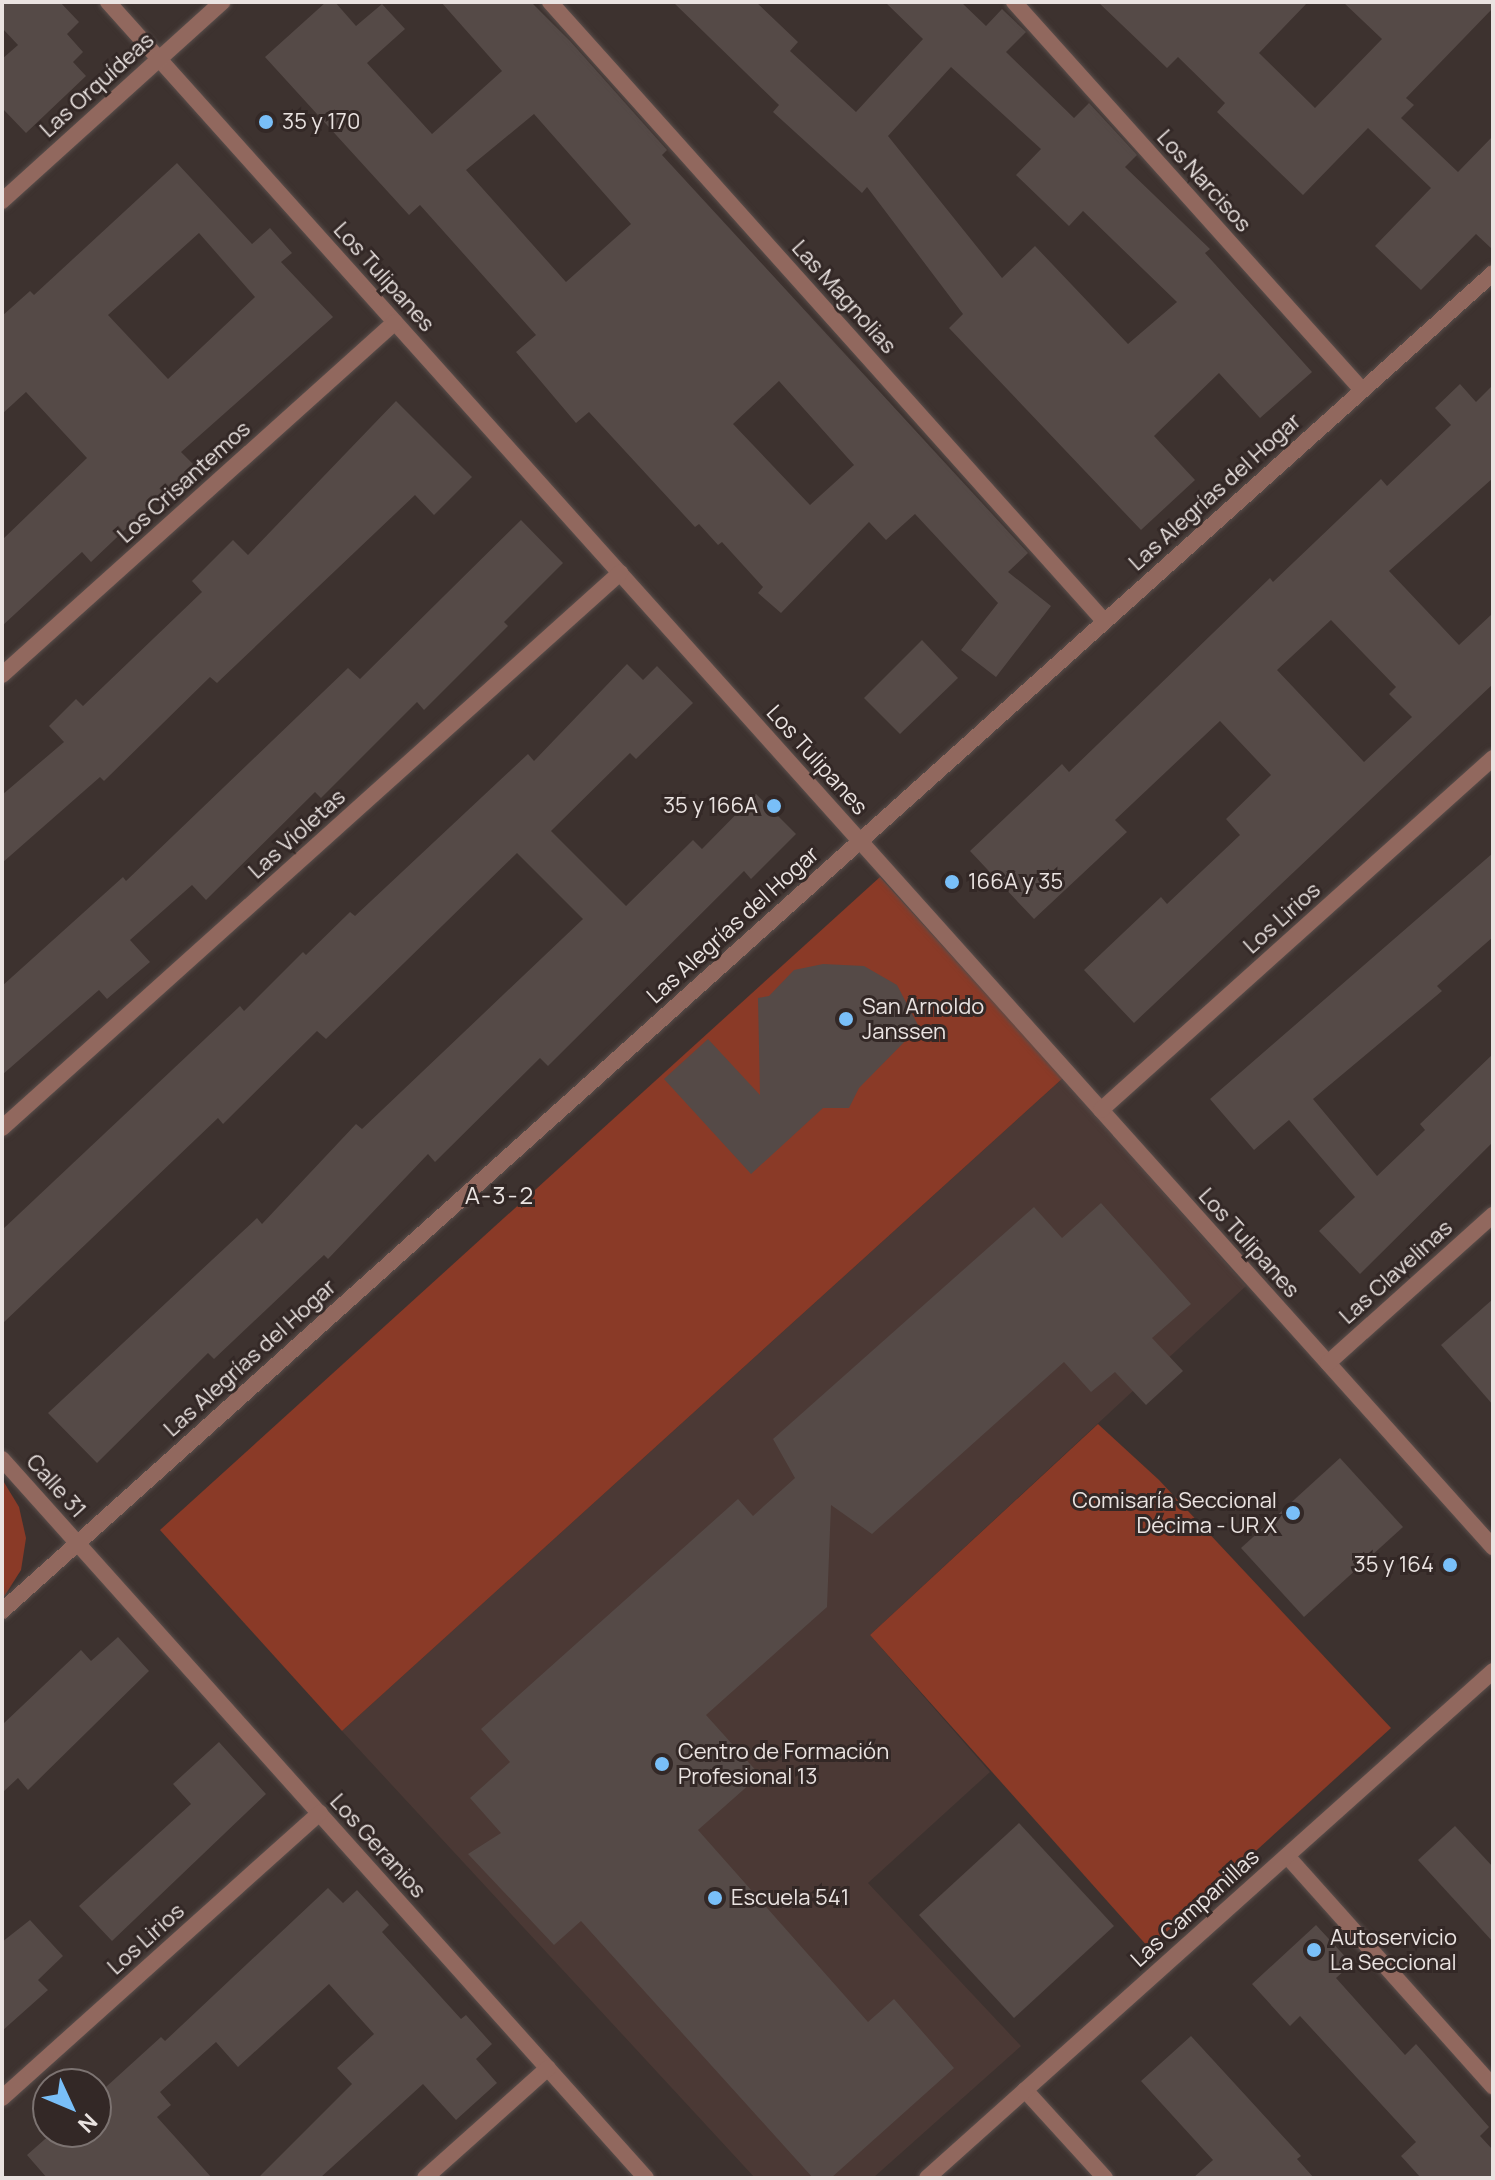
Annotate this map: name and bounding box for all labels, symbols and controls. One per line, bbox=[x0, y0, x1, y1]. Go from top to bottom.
street label: Las Orquídeas bbox=[35, 27, 159, 143]
place label: 35 y 170 bbox=[282, 109, 360, 135]
marker: 35 y 170 bbox=[257, 113, 275, 131]
street label: Los Narcisos bbox=[1151, 125, 1257, 237]
street label: Los Tulipanes bbox=[328, 217, 440, 337]
street label: Las Magnolias bbox=[786, 235, 902, 359]
street label: Las Alegrías del Hogar bbox=[1124, 408, 1306, 576]
street label: Los Crisantemos bbox=[112, 415, 256, 549]
street label: Los Tulipanes bbox=[761, 700, 873, 820]
street label: Las Violetas bbox=[243, 784, 351, 884]
place label: 35 y 166A bbox=[663, 793, 758, 819]
marker: 35 y 166A bbox=[765, 797, 783, 815]
street label: Las Alegrías del Hogar bbox=[642, 841, 824, 1009]
place label: 166A y 35 bbox=[968, 869, 1063, 895]
marker: 166A y 35 bbox=[943, 873, 961, 891]
street label: Los Lirios bbox=[1238, 877, 1326, 959]
place label: San Arnoldo Janssen bbox=[862, 993, 984, 1044]
marker: San Arnoldo Janssen bbox=[837, 1010, 855, 1028]
district label: A-3-2 bbox=[465, 1181, 535, 1209]
street label: Los Tulipanes bbox=[1193, 1183, 1305, 1303]
street label: Las Clavelinas bbox=[1334, 1214, 1458, 1330]
street label: Las Alegrías del Hogar bbox=[159, 1274, 341, 1442]
street label: Calle 31 bbox=[21, 1449, 91, 1523]
place label: Comisaría Seccional Décima - UR X bbox=[1072, 1487, 1277, 1538]
marker: Comisaría Seccional Décima - UR X bbox=[1284, 1504, 1302, 1522]
place label: 35 y 164 bbox=[1354, 1552, 1434, 1578]
marker: 35 y 164 bbox=[1441, 1556, 1459, 1574]
place label: Centro de Formación Profesional 13 bbox=[678, 1738, 889, 1790]
marker: Centro de Formación Profesional 13 bbox=[653, 1755, 671, 1773]
street label: Los Geranios bbox=[324, 1789, 432, 1903]
street label: Las Campanillas bbox=[1125, 1843, 1265, 1973]
place label: Escuela 541 bbox=[731, 1885, 849, 1911]
marker: Escuela 541 bbox=[706, 1889, 724, 1907]
street label: Los Lirios bbox=[102, 1898, 190, 1980]
place label: Autoservicio La Seccional bbox=[1330, 1924, 1457, 1976]
marker: Autoservicio La Seccional bbox=[1305, 1941, 1323, 1959]
north arrow bbox=[32, 2068, 112, 2148]
text: N bbox=[72, 2107, 104, 2139]

